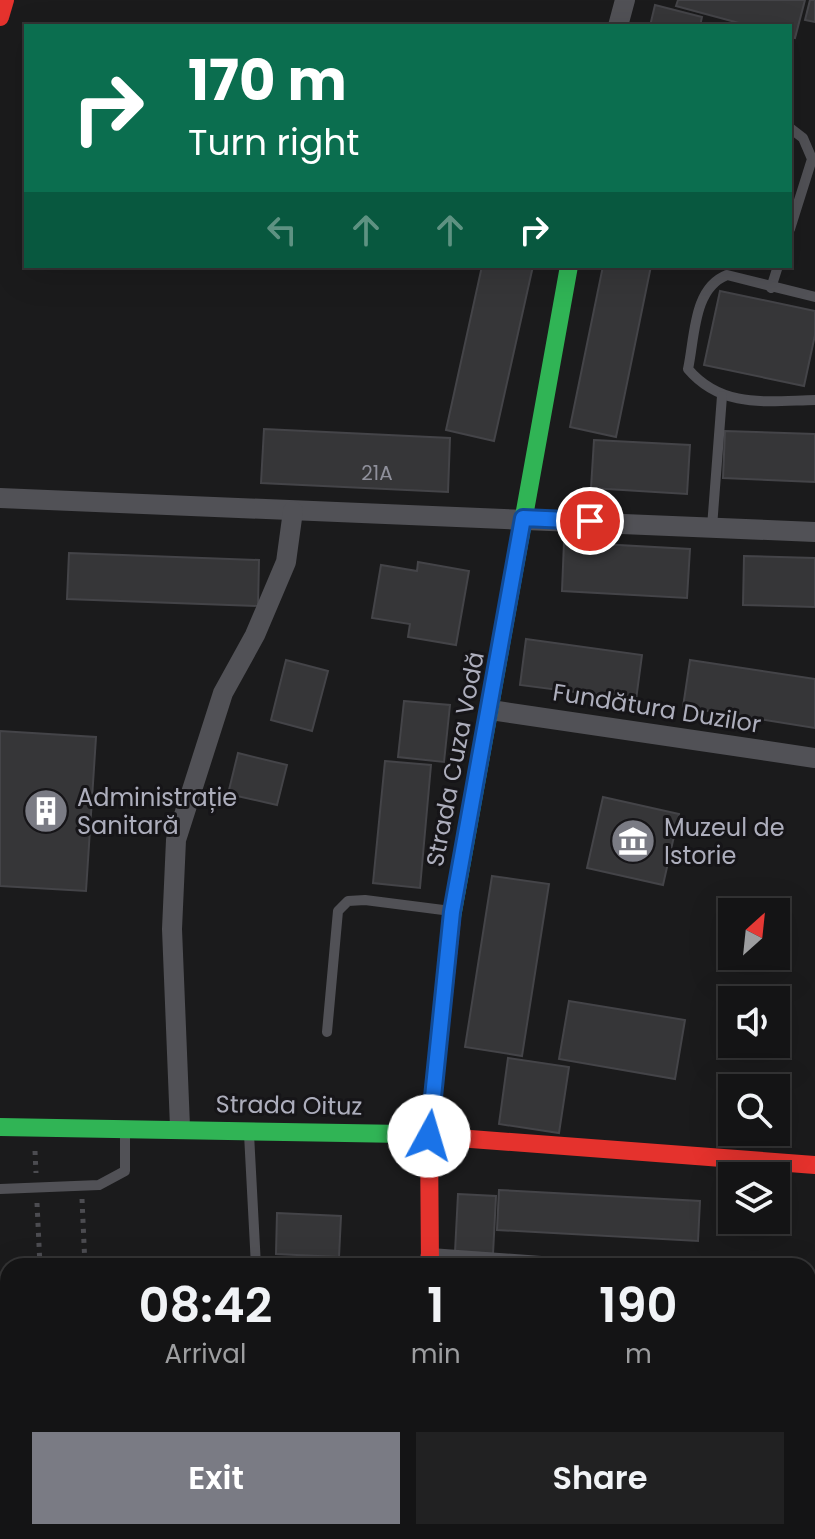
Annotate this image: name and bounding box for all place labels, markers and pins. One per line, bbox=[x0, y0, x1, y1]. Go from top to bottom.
pin bbox=[556, 487, 624, 555]
place label: Administrație Sanitară bbox=[77, 781, 237, 842]
building icon: Administrație Sanitară bbox=[22, 787, 70, 835]
place label: Muzeul de Istorie bbox=[664, 811, 785, 872]
museum icon: Muzeul de Istorie bbox=[609, 817, 657, 865]

